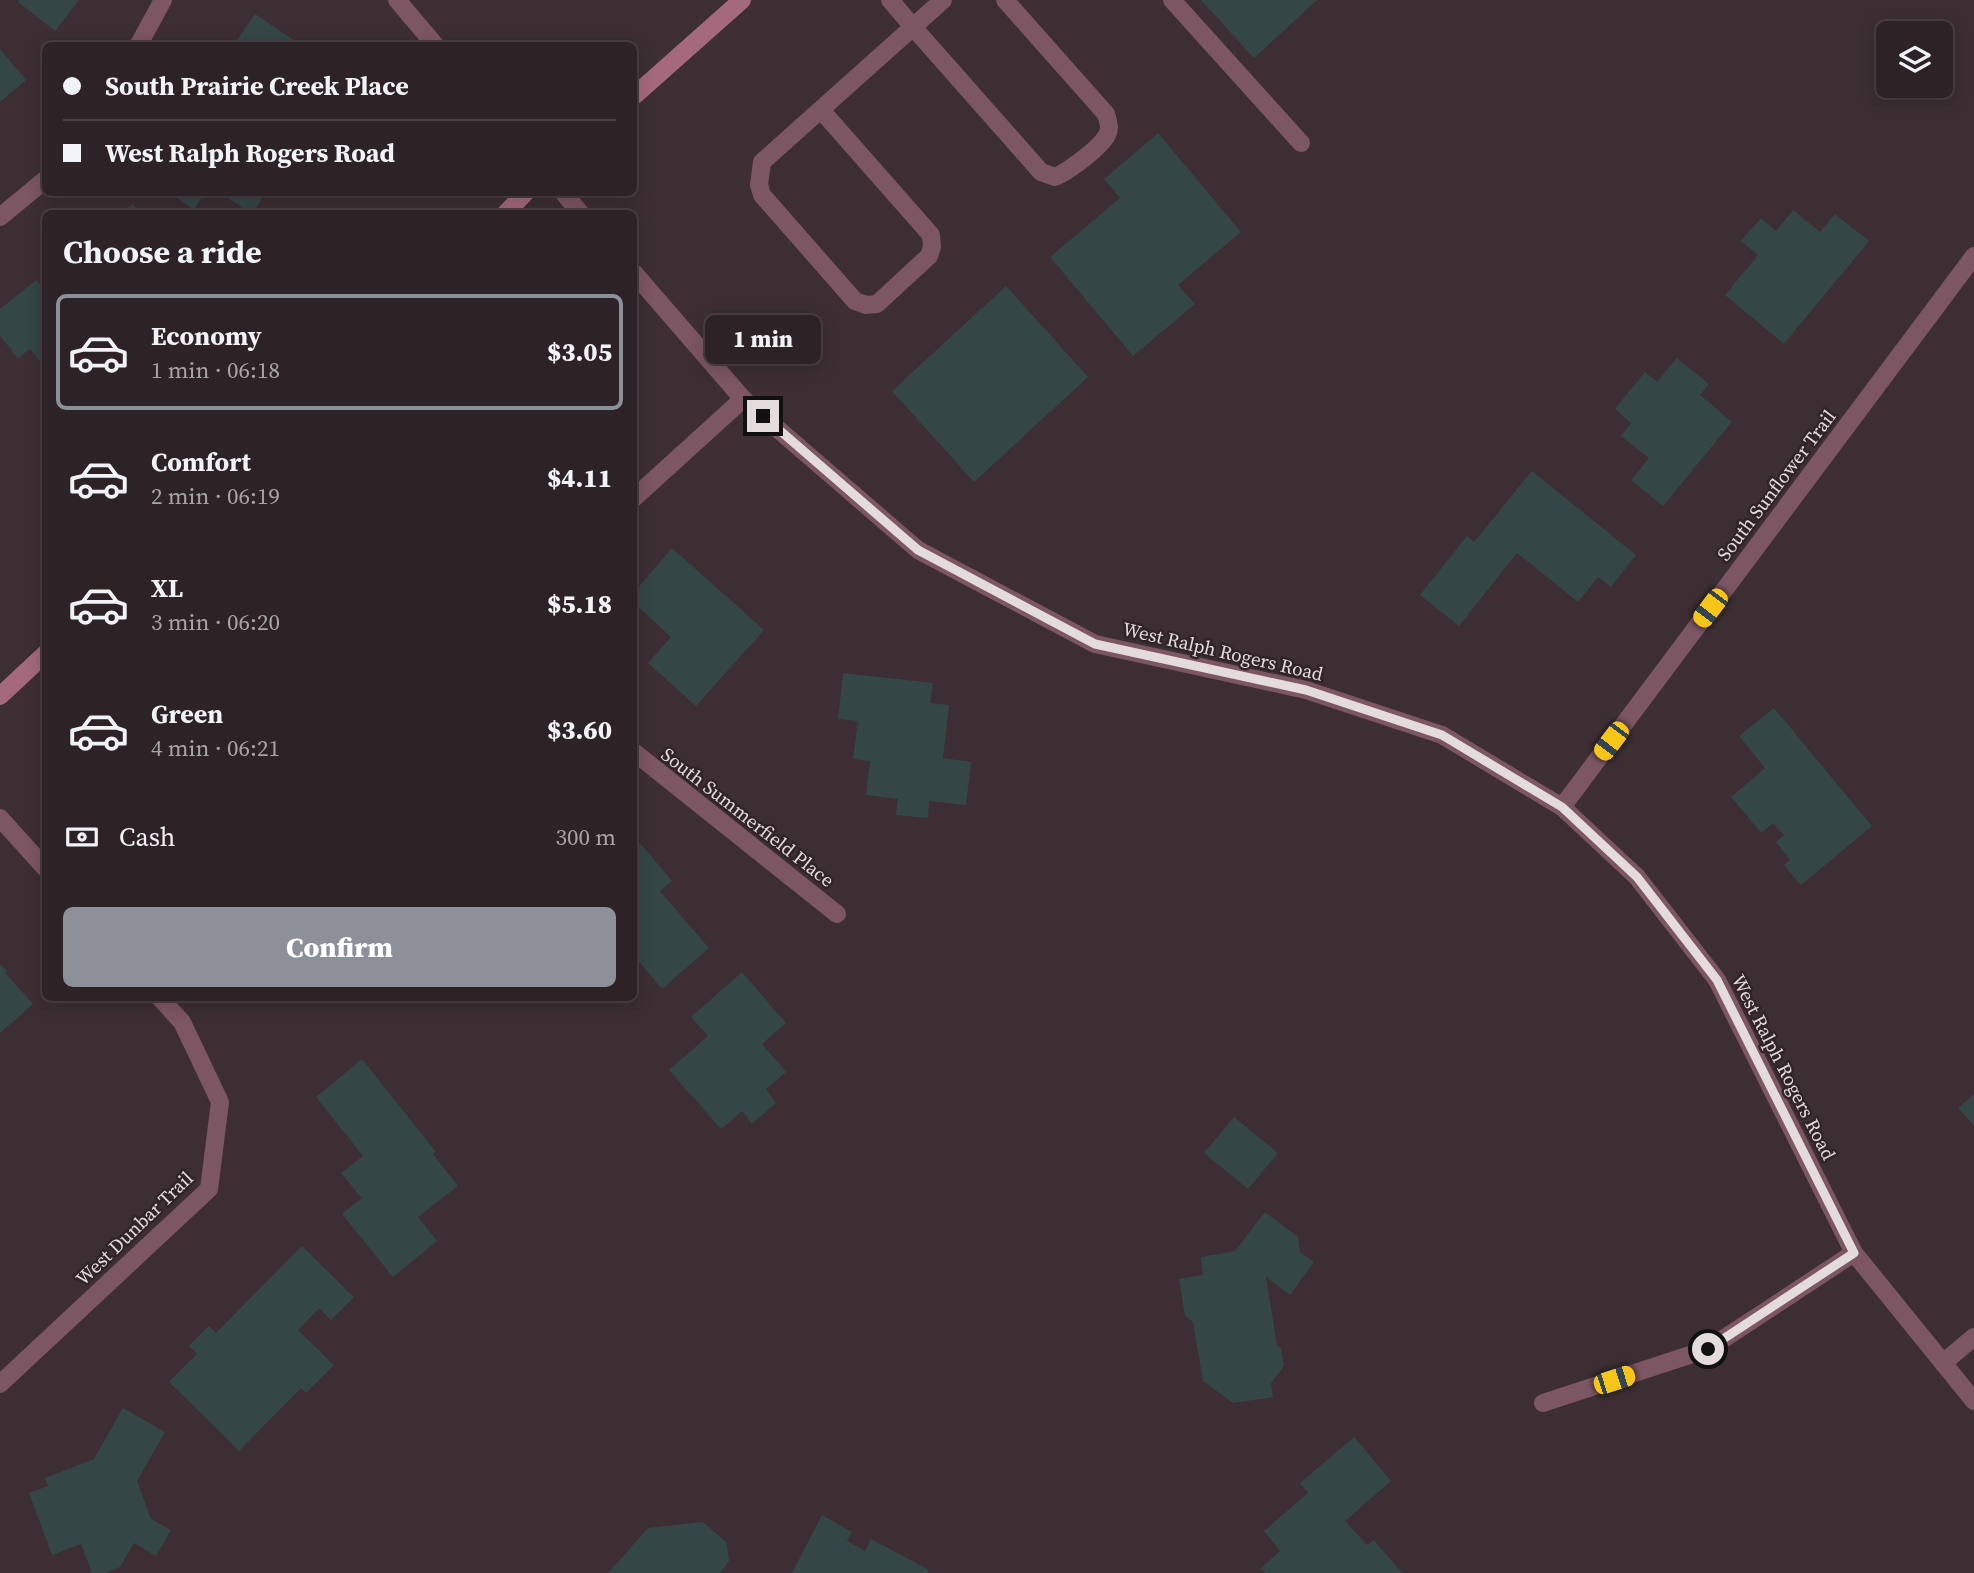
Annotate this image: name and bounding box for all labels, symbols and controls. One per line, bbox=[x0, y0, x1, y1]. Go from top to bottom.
map controls bbox=[1876, 21, 1953, 98]
button: layers bbox=[1876, 21, 1953, 98]
text: South Prairie Creek Place bbox=[105, 68, 409, 104]
text: West Ralph Rogers Road bbox=[105, 135, 395, 171]
text: Choose a ride bbox=[63, 230, 262, 274]
callout: 1 min bbox=[705, 314, 821, 364]
text: Economy bbox=[151, 318, 262, 354]
icon: car bbox=[67, 321, 130, 384]
text: 1 min bbox=[733, 323, 793, 355]
text: $3.05 bbox=[547, 334, 612, 370]
text: 1 min · 06:18 bbox=[151, 354, 280, 386]
route end bbox=[747, 400, 779, 432]
street label: South Sunflower Trail bbox=[1711, 404, 1842, 566]
text: Comfort bbox=[151, 444, 251, 480]
icon: car bbox=[67, 447, 130, 510]
text: $4.11 bbox=[547, 460, 612, 496]
text: 2 min · 06:19 bbox=[151, 480, 280, 512]
text: XL bbox=[151, 570, 183, 606]
icon: car bbox=[67, 573, 130, 636]
car bbox=[1689, 585, 1732, 631]
text: $5.18 bbox=[547, 586, 612, 622]
text: 3 min · 06:20 bbox=[151, 606, 280, 638]
street label: West Ralph Rogers Road bbox=[1120, 615, 1326, 687]
text: Green bbox=[151, 696, 223, 732]
icon: car bbox=[67, 699, 130, 762]
text: $3.60 bbox=[547, 712, 612, 748]
car bbox=[1590, 718, 1633, 764]
text: 4 min · 06:21 bbox=[151, 732, 280, 764]
street label: South Summerfield Place bbox=[656, 741, 840, 893]
icon: cash bbox=[63, 818, 101, 856]
text: Cash bbox=[119, 819, 175, 855]
text: 300 m bbox=[555, 821, 616, 853]
button: Confirm bbox=[63, 907, 616, 987]
street label: West Ralph Rogers Road bbox=[1726, 970, 1842, 1164]
street label: West Dunbar Trail bbox=[70, 1165, 199, 1291]
route start bbox=[1692, 1333, 1724, 1365]
car bbox=[1591, 1364, 1638, 1396]

